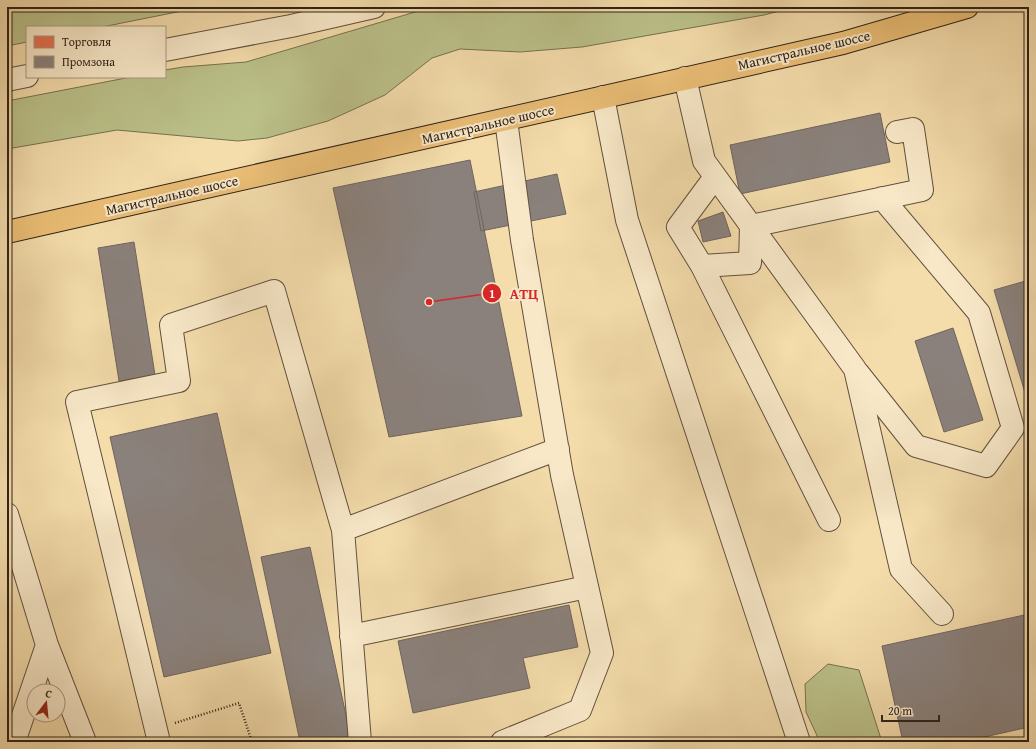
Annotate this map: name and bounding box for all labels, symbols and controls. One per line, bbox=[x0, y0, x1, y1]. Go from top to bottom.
street label: Магистральное шоссе bbox=[736, 25, 872, 75]
legend bbox=[26, 26, 166, 78]
text: Торговля bbox=[62, 33, 111, 50]
text: Промзона bbox=[62, 53, 115, 70]
street label: Магистральное шоссе bbox=[420, 99, 556, 149]
street label: Магистральное шоссе bbox=[104, 170, 240, 220]
callout: АТЦ bbox=[482, 280, 546, 307]
text: АТЦ bbox=[510, 283, 538, 304]
text: 1 bbox=[489, 285, 495, 302]
north arrow bbox=[26, 683, 66, 723]
text: С bbox=[44, 685, 54, 702]
scale bar bbox=[882, 697, 939, 723]
text: 20 m bbox=[888, 702, 912, 719]

